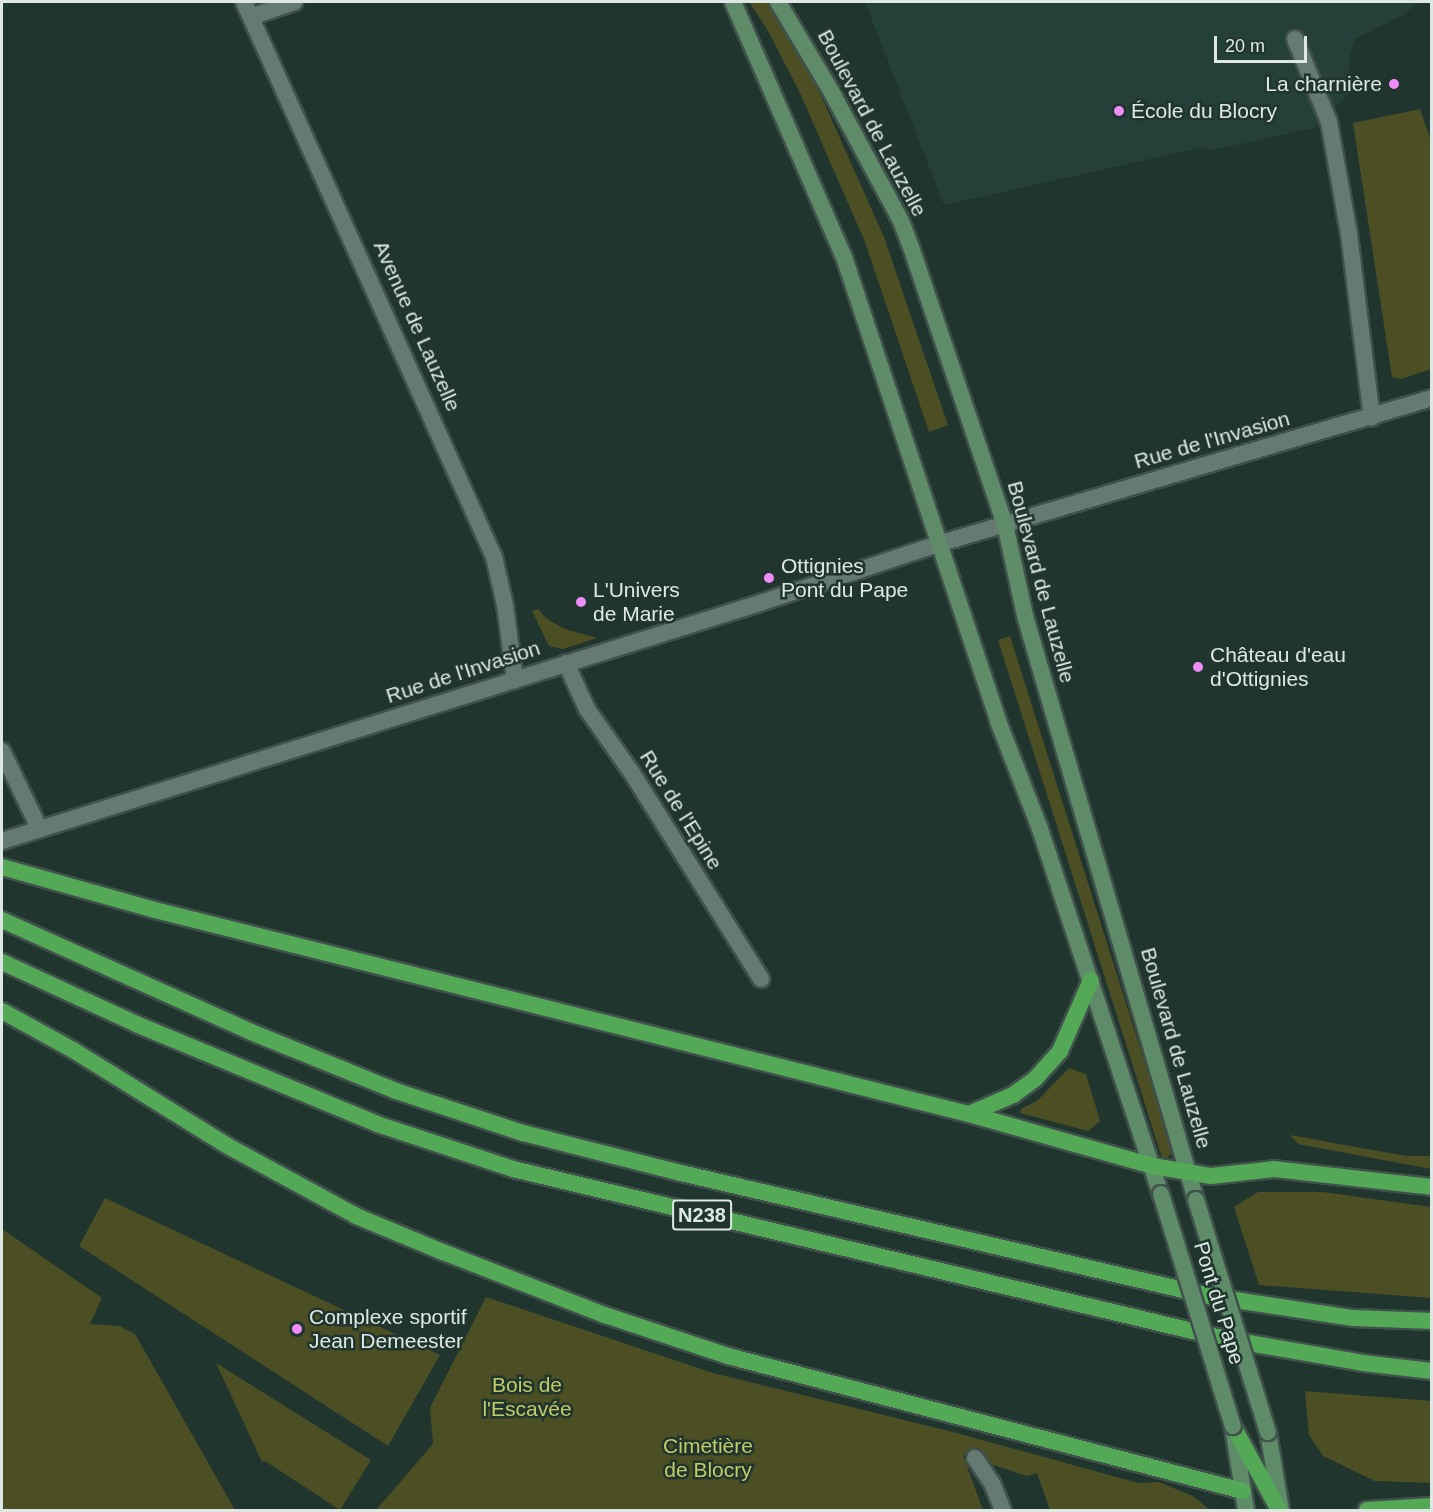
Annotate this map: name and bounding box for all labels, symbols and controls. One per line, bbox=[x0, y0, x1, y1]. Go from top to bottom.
scale bar bbox=[1217, 24, 1310, 62]
street label: Boulevard de Lauzelle bbox=[812, 25, 932, 221]
text: 20 m bbox=[1225, 36, 1265, 56]
place label: La charnière bbox=[1265, 71, 1382, 97]
marker: La charnière bbox=[1387, 77, 1401, 91]
place label: École du Blocry bbox=[1131, 98, 1277, 124]
marker: École du Blocry bbox=[1112, 104, 1126, 118]
street label: Avenue de Lauzelle bbox=[368, 237, 466, 415]
street label: Rue de l'Invasion bbox=[1131, 406, 1293, 474]
street label: Boulevard de Lauzelle bbox=[1002, 478, 1080, 686]
place label: Ottignies Pont du Pape bbox=[781, 553, 908, 603]
marker: Ottignies Pont du Pape bbox=[762, 571, 776, 585]
place label: L'Univers de Marie bbox=[593, 577, 680, 627]
marker: L'Univers de Marie bbox=[574, 595, 588, 609]
street label: Rue de l'Invasion bbox=[383, 635, 543, 709]
place label: Château d'eau d'Ottignies bbox=[1210, 642, 1346, 692]
marker: Château d'eau d'Ottignies bbox=[1191, 660, 1205, 674]
street label: Rue de l'Epine bbox=[634, 746, 728, 874]
street label: Boulevard de Lauzelle bbox=[1135, 945, 1217, 1151]
road number: N238 bbox=[672, 1198, 732, 1232]
street label: Pont du Pape bbox=[1188, 1238, 1250, 1368]
place label: Complexe sportif Jean Demeester bbox=[309, 1304, 467, 1354]
marker: Complexe sportif Jean Demeester bbox=[290, 1322, 304, 1336]
park label: Bois de l'Escavée bbox=[482, 1372, 572, 1422]
park label: Cimetière de Blocry bbox=[663, 1433, 753, 1483]

